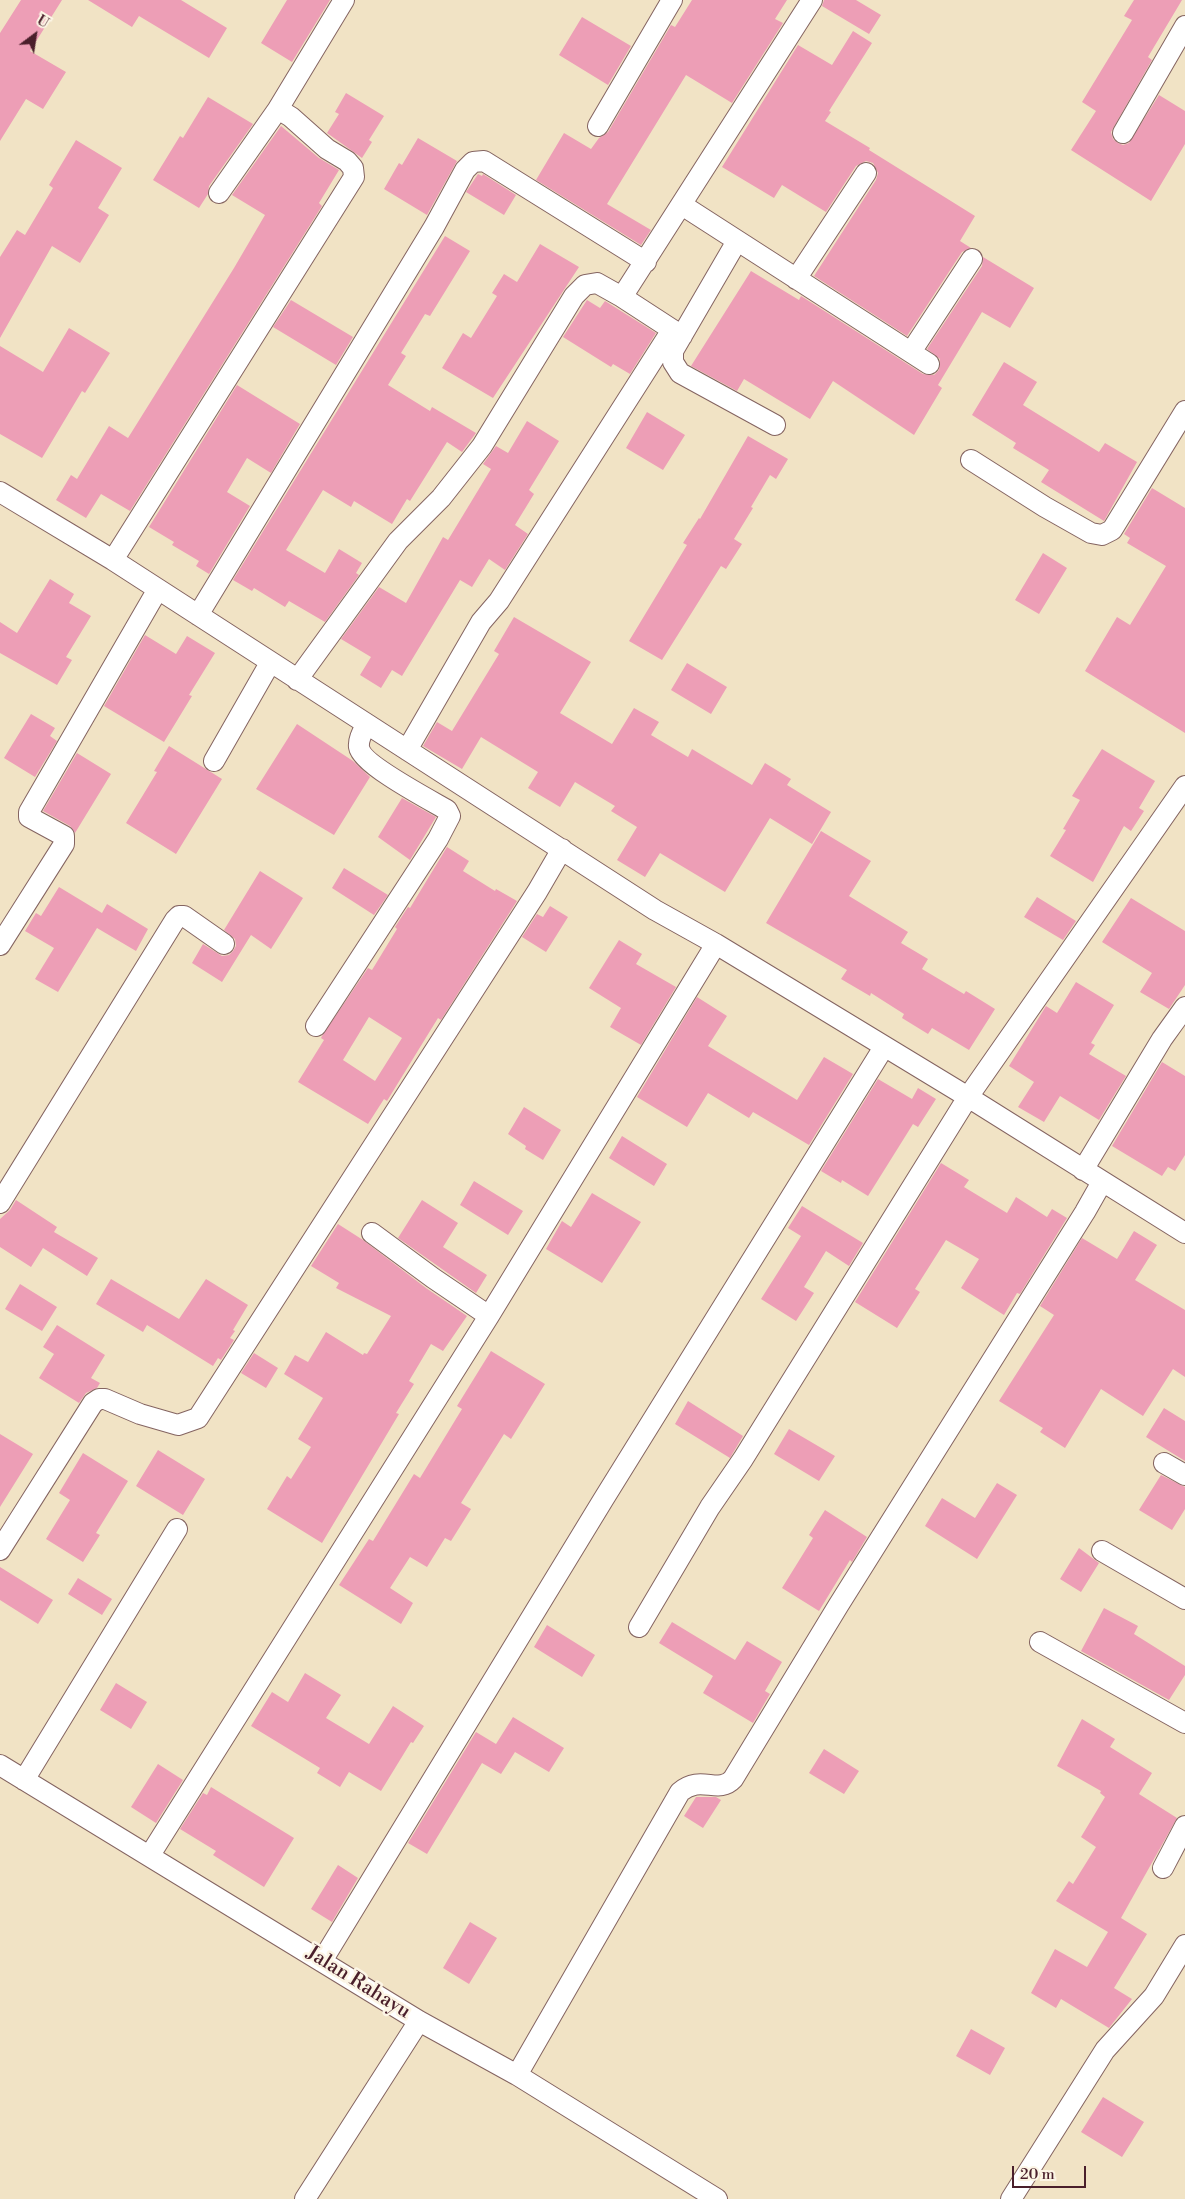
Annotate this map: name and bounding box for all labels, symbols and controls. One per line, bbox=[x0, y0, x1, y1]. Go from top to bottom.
north arrow bbox=[10, 10, 60, 60]
text: U bbox=[33, 12, 52, 33]
street label: Jalan Rahayu bbox=[302, 1942, 414, 2024]
scale bar bbox=[1015, 2156, 1089, 2188]
text: 20 m bbox=[1020, 2165, 1055, 2184]

